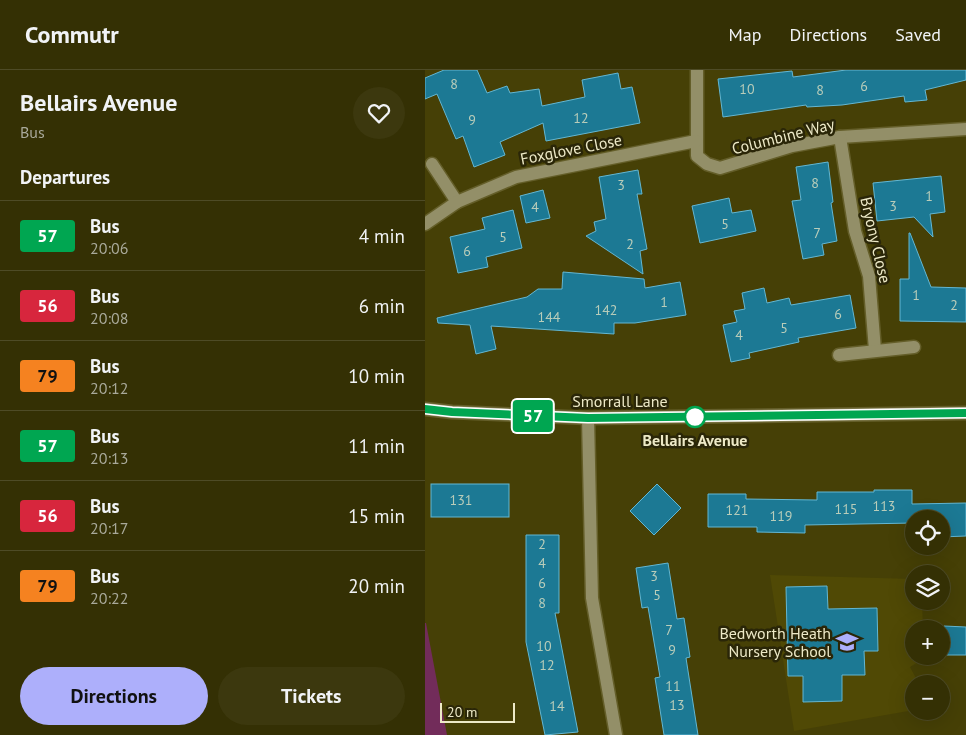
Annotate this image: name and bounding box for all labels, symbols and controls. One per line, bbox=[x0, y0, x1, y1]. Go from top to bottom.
text: Commutr bbox=[25, 19, 119, 50]
text: Map bbox=[729, 23, 761, 46]
text: Directions bbox=[789, 23, 867, 46]
text: Saved bbox=[895, 23, 941, 46]
house number: 8 bbox=[450, 75, 458, 93]
house number: 6 bbox=[860, 77, 868, 95]
house number: 10 bbox=[739, 80, 755, 98]
house number: 8 bbox=[816, 81, 824, 99]
text: Bellairs Avenue bbox=[20, 87, 177, 118]
button: heart bbox=[353, 87, 405, 139]
house number: 12 bbox=[573, 109, 589, 127]
house number: 9 bbox=[468, 111, 476, 129]
street label: Columbine Way bbox=[730, 113, 837, 158]
text: Bus bbox=[20, 122, 45, 142]
street label: Foxglove Close bbox=[518, 129, 624, 169]
text: Departures bbox=[20, 165, 110, 189]
house number: 8 bbox=[811, 174, 819, 192]
house number: 3 bbox=[617, 176, 625, 194]
house number: 1 bbox=[925, 187, 933, 205]
street label: Bryony Close bbox=[856, 195, 896, 285]
house number: 3 bbox=[889, 197, 897, 215]
house number: 4 bbox=[531, 198, 539, 216]
text: Bus bbox=[90, 214, 119, 238]
house number: 5 bbox=[721, 215, 729, 233]
text: 57 bbox=[37, 224, 58, 247]
text: 4 min bbox=[359, 224, 405, 248]
house number: 7 bbox=[813, 224, 821, 242]
house number: 5 bbox=[499, 228, 507, 246]
house number: 2 bbox=[626, 235, 634, 253]
text: 20:06 bbox=[90, 238, 128, 258]
house number: 6 bbox=[463, 242, 471, 260]
text: Bus bbox=[90, 284, 119, 308]
house number: 1 bbox=[912, 286, 920, 304]
house number: 1 bbox=[660, 293, 668, 311]
text: 56 bbox=[37, 294, 58, 317]
text: 6 min bbox=[359, 294, 405, 318]
house number: 2 bbox=[950, 296, 958, 314]
house number: 142 bbox=[595, 301, 617, 319]
house number: 6 bbox=[834, 305, 842, 323]
text: 20:08 bbox=[90, 308, 128, 328]
house number: 144 bbox=[538, 308, 561, 326]
house number: 5 bbox=[780, 319, 788, 337]
house number: 4 bbox=[735, 326, 743, 344]
text: Bus bbox=[90, 354, 119, 378]
text: 79 bbox=[37, 364, 58, 387]
text: 10 min bbox=[348, 364, 405, 388]
text: 20:12 bbox=[90, 378, 128, 398]
street label: Smorrall Lane bbox=[572, 391, 668, 411]
line badge: 57 bbox=[511, 400, 555, 432]
text: 57 bbox=[523, 404, 543, 427]
marker: Bellairs Avenue bbox=[684, 406, 706, 428]
text: Bus bbox=[90, 424, 119, 448]
place label: Bellairs Avenue bbox=[643, 430, 747, 450]
text: 57 bbox=[37, 434, 58, 457]
text: 11 min bbox=[348, 434, 405, 458]
text: 20:13 bbox=[90, 448, 128, 468]
house number: 131 bbox=[450, 491, 472, 509]
text: Bus bbox=[90, 494, 119, 518]
house number: 113 bbox=[873, 497, 895, 515]
house number: 115 bbox=[835, 500, 857, 518]
house number: 121 bbox=[726, 501, 748, 519]
text: 56 bbox=[37, 504, 58, 527]
text: 15 min bbox=[348, 504, 405, 528]
house number: 119 bbox=[770, 507, 792, 525]
map controls bbox=[905, 510, 950, 720]
button: locate bbox=[905, 510, 950, 555]
text: 20:17 bbox=[90, 518, 128, 538]
house number: 2 bbox=[538, 535, 546, 553]
house number: 4 bbox=[538, 554, 546, 572]
text: Bus bbox=[90, 564, 119, 588]
button: layers bbox=[905, 565, 950, 610]
house number: 3 bbox=[650, 567, 658, 585]
text: 79 bbox=[37, 574, 58, 597]
text: 20 min bbox=[348, 574, 405, 598]
house number: 6 bbox=[538, 574, 546, 592]
house number: 5 bbox=[653, 586, 661, 604]
text: 20:22 bbox=[90, 588, 128, 608]
house number: 8 bbox=[538, 594, 546, 612]
button: + bbox=[905, 620, 950, 665]
house number: 7 bbox=[665, 621, 673, 639]
place label: Bedworth Heath Nursery School bbox=[719, 623, 831, 661]
school or university icon: Bedworth Heath Nursery School bbox=[834, 629, 860, 655]
house number: 10 bbox=[536, 637, 552, 655]
house number: 9 bbox=[668, 641, 676, 659]
house number: 12 bbox=[539, 656, 555, 674]
button: Directions bbox=[20, 667, 208, 725]
button: Tickets bbox=[218, 667, 405, 725]
button: − bbox=[905, 675, 950, 720]
house number: 11 bbox=[665, 677, 681, 695]
house number: 13 bbox=[669, 696, 685, 714]
house number: 14 bbox=[549, 697, 565, 715]
scale bar bbox=[440, 700, 515, 723]
text: 20 m bbox=[447, 703, 477, 721]

